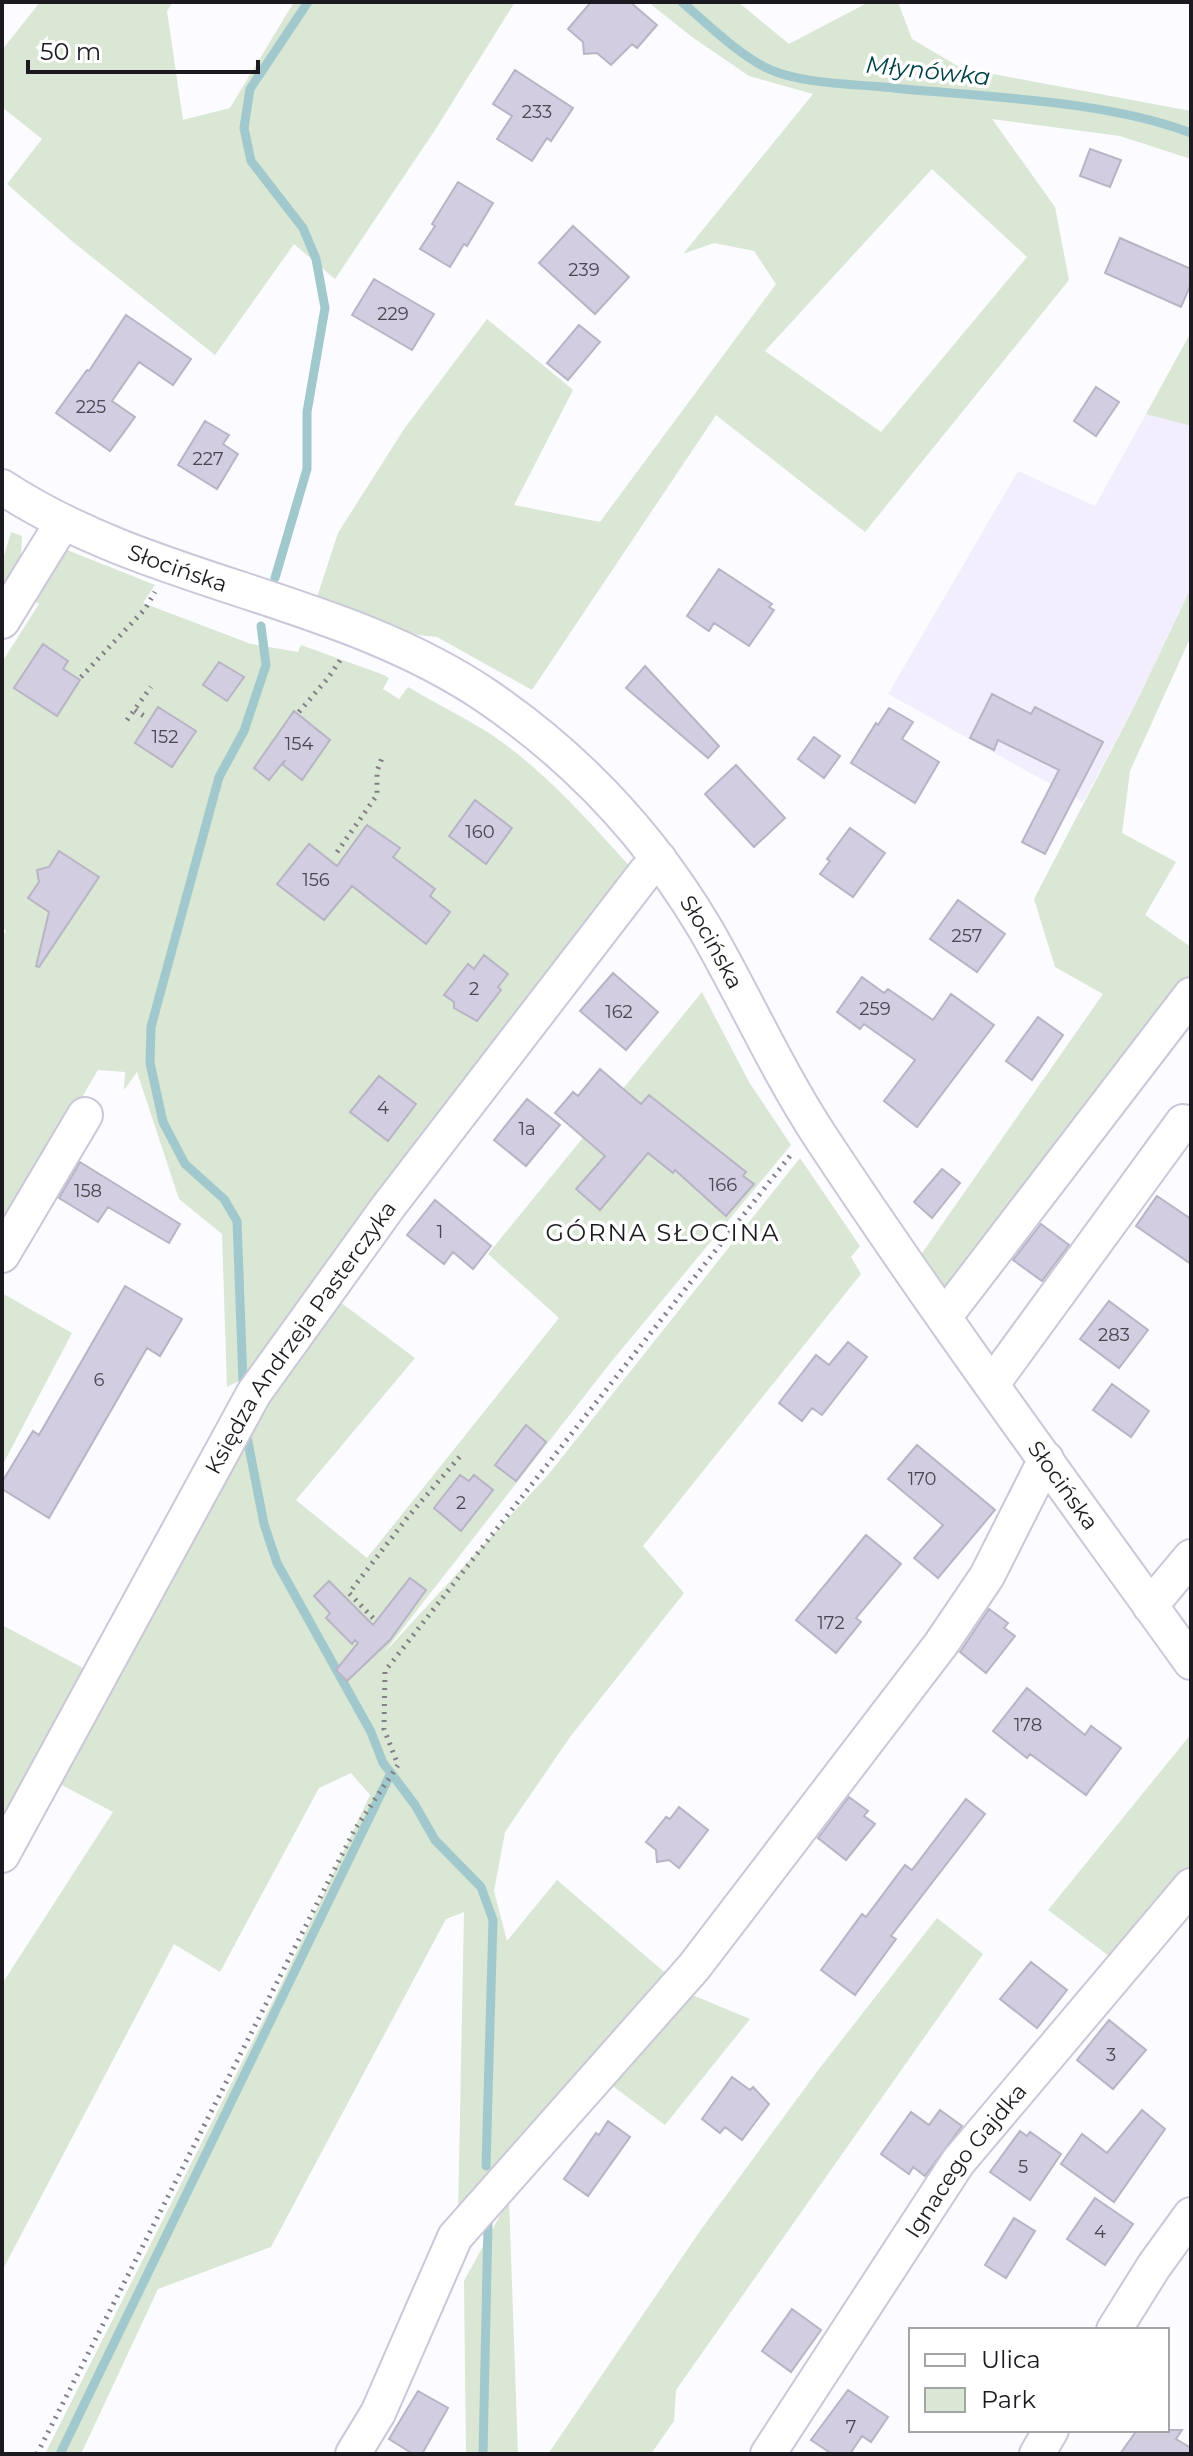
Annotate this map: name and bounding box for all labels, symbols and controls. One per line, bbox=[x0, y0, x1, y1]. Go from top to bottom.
scale bar bbox=[28, 24, 258, 74]
text: 50 m bbox=[40, 37, 101, 66]
water label: Młynówka bbox=[864, 50, 992, 91]
house number: 233 bbox=[522, 101, 552, 123]
house number: 239 bbox=[568, 259, 600, 281]
house number: 229 bbox=[377, 303, 409, 325]
house number: 225 bbox=[76, 396, 106, 418]
house number: 227 bbox=[192, 448, 224, 470]
street label: Słocińska bbox=[124, 538, 231, 598]
house number: 152 bbox=[152, 726, 178, 748]
house number: 154 bbox=[285, 733, 313, 755]
house number: 160 bbox=[465, 821, 495, 843]
house number: 156 bbox=[302, 869, 330, 891]
street label: Słocińska bbox=[674, 890, 749, 993]
house number: 257 bbox=[952, 925, 982, 947]
house number: 2 bbox=[469, 978, 479, 1000]
house number: 259 bbox=[859, 998, 891, 1020]
house number: 162 bbox=[605, 1001, 633, 1023]
house number: 4 bbox=[377, 1097, 389, 1119]
house number: 1a bbox=[518, 1118, 536, 1140]
house number: 166 bbox=[709, 1174, 737, 1196]
house number: 158 bbox=[74, 1180, 102, 1202]
street label: Księdza Andrzeja Pasterczyka bbox=[199, 1196, 402, 1479]
district label: GÓRNA SŁOCINA bbox=[546, 1218, 780, 1247]
house number: 1 bbox=[437, 1221, 443, 1243]
house number: 283 bbox=[1098, 1324, 1130, 1346]
house number: 6 bbox=[94, 1369, 105, 1391]
street label: Słocińska bbox=[1022, 1436, 1104, 1535]
house number: 170 bbox=[908, 1468, 936, 1490]
house number: 2 bbox=[456, 1492, 466, 1514]
house number: 172 bbox=[817, 1612, 845, 1634]
house number: 178 bbox=[1014, 1714, 1042, 1736]
house number: 3 bbox=[1106, 2044, 1116, 2066]
street label: Ignacego Gajdka bbox=[899, 2078, 1033, 2243]
house number: 5 bbox=[1018, 2156, 1028, 2178]
house number: 4 bbox=[1094, 2221, 1106, 2243]
legend bbox=[909, 2328, 1169, 2432]
text: Ulica bbox=[981, 2345, 1041, 2374]
text: Park bbox=[981, 2385, 1036, 2414]
house number: 7 bbox=[846, 2416, 856, 2438]

